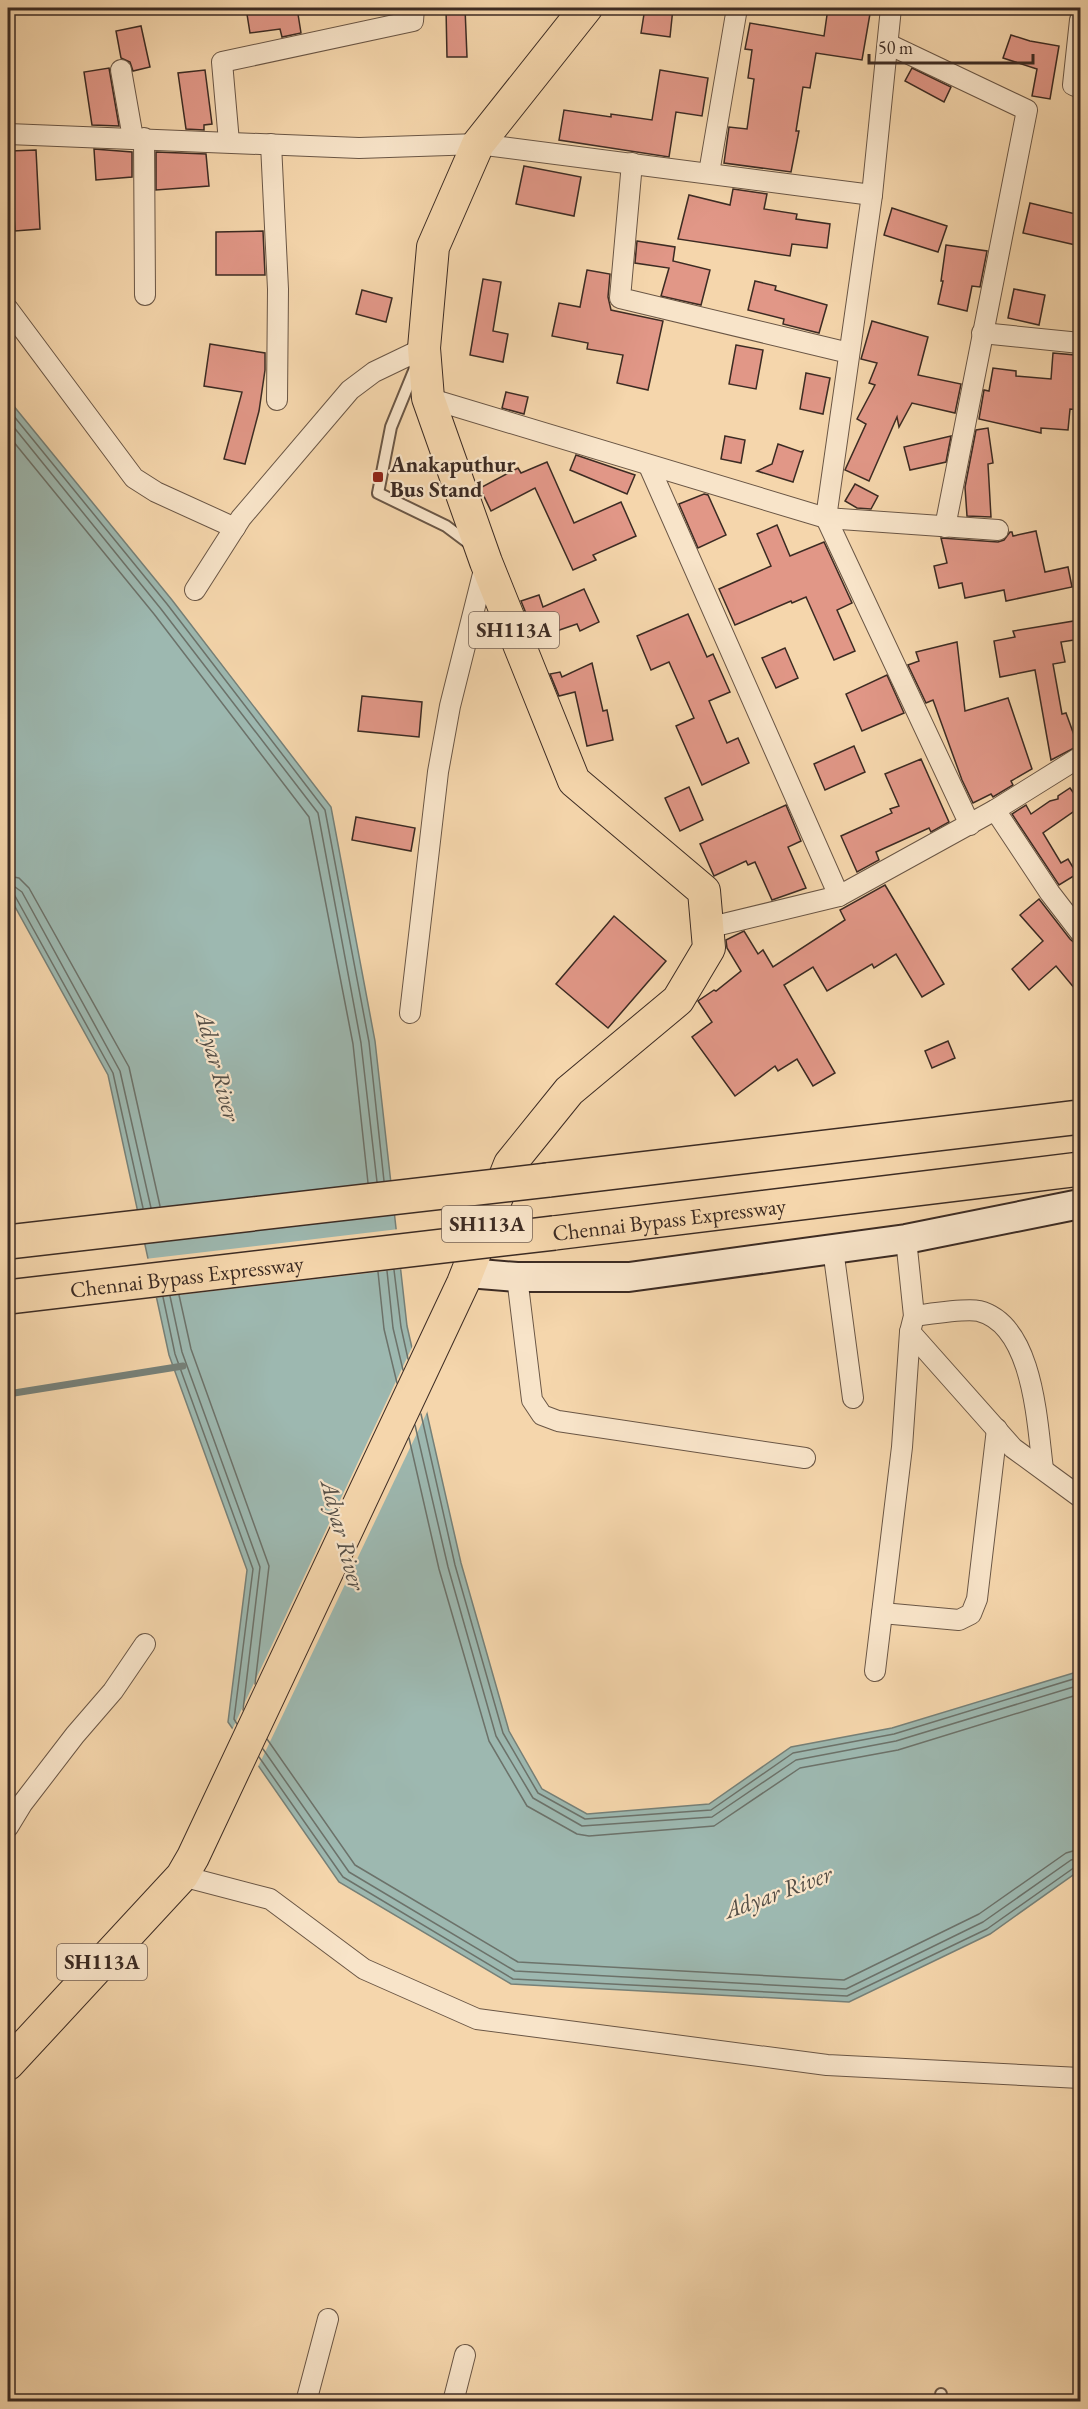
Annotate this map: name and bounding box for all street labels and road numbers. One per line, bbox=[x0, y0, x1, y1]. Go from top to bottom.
road number: SH113A bbox=[469, 612, 559, 648]
street label: Chennai Bypass Expressway bbox=[551, 1191, 788, 1248]
road number: SH113A bbox=[442, 1206, 532, 1242]
street label: Chennai Bypass Expressway bbox=[69, 1248, 305, 1305]
road number: SH113A bbox=[57, 1944, 147, 1980]

